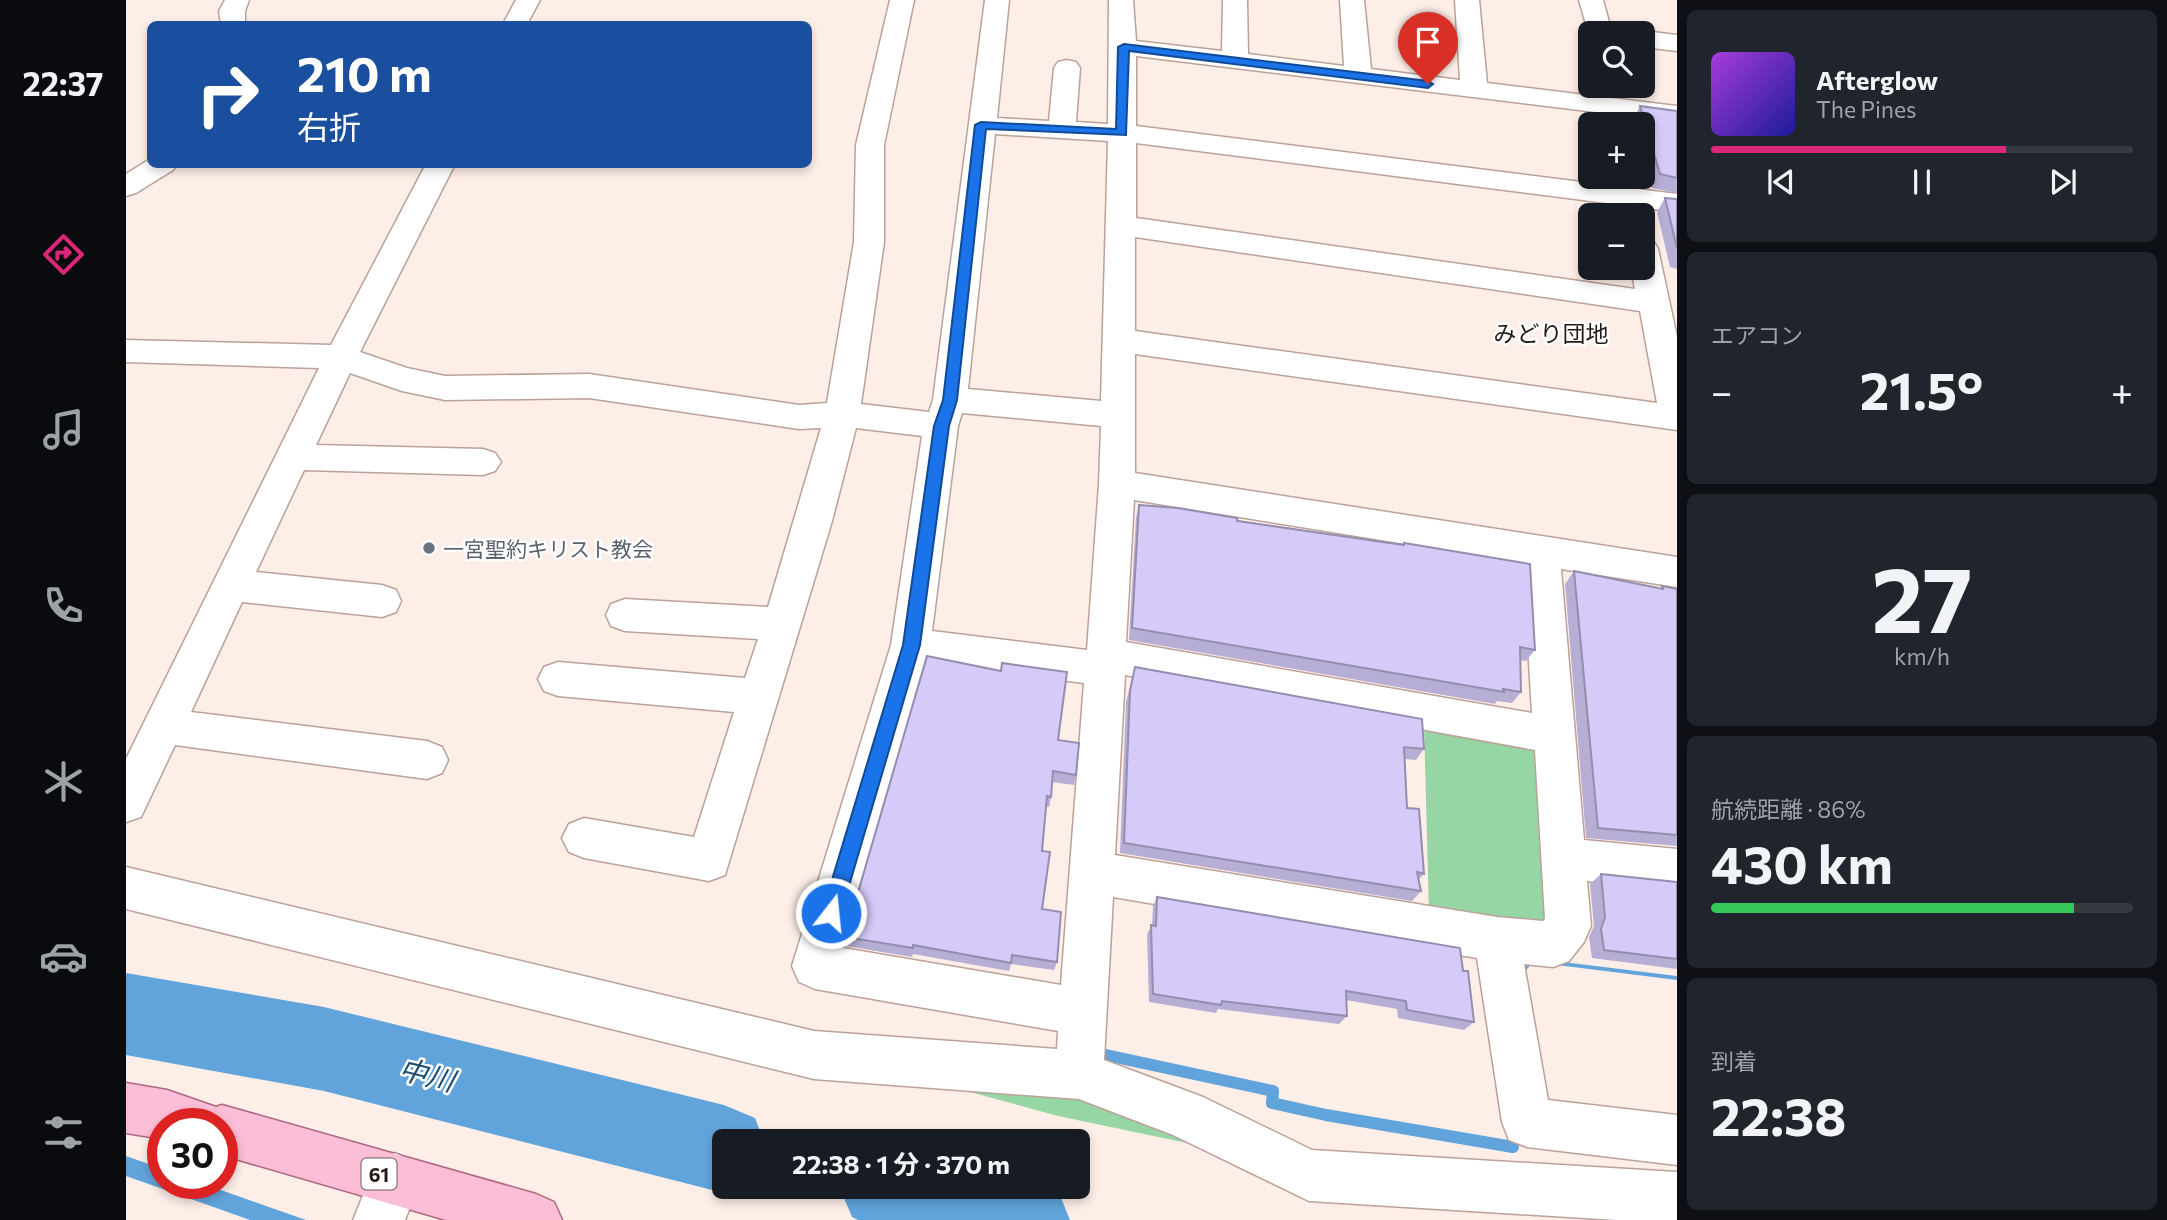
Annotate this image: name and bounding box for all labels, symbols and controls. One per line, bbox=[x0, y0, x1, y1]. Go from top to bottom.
pin bbox=[1398, 12.0, 1458, 84]
map controls bbox=[1578, 21, 1655, 280]
button: search bbox=[1578, 21, 1655, 98]
icon: arrive bbox=[1409, 23, 1447, 61]
text: 210 m bbox=[297, 42, 432, 102]
icon: right bbox=[182, 49, 273, 140]
text: 22:37 bbox=[23, 63, 103, 103]
text: Afterglow bbox=[1816, 64, 1938, 95]
text: The Pines bbox=[1816, 95, 1917, 123]
text: 右折 bbox=[297, 106, 361, 146]
button: + bbox=[1578, 112, 1655, 189]
icon: previous bbox=[1762, 163, 1800, 201]
icon: pause bbox=[1903, 163, 1941, 201]
icon: next bbox=[2044, 163, 2082, 201]
button: − bbox=[1578, 203, 1655, 280]
icon: directions bbox=[39, 230, 88, 279]
district label: みどり団地 bbox=[1494, 319, 1609, 347]
text: エアコン bbox=[1711, 321, 1803, 349]
text: 21.5° bbox=[1860, 357, 1983, 421]
text: − bbox=[1711, 367, 1733, 414]
text: + bbox=[2111, 367, 2133, 414]
icon: music bbox=[39, 405, 88, 454]
place label: 一宮聖約キリスト教会 bbox=[443, 536, 653, 561]
marker: 一宮聖約キリスト教会 bbox=[421, 540, 437, 556]
text: 27 bbox=[1871, 540, 1973, 652]
icon: phone bbox=[39, 581, 88, 630]
text: km/h bbox=[1894, 642, 1950, 670]
icon: climate bbox=[39, 757, 88, 806]
text: 航続距離 · 86% bbox=[1711, 795, 1865, 823]
text: 430 km bbox=[1711, 831, 1893, 895]
position arrow bbox=[794, 876, 868, 950]
icon: car bbox=[39, 932, 88, 981]
text: 到着 bbox=[1711, 1047, 1757, 1075]
water label: 中川 bbox=[396, 1051, 461, 1098]
text: 22:38 bbox=[1711, 1083, 1846, 1147]
icon: filters bbox=[39, 1108, 88, 1157]
speed limit sign: 30 bbox=[147, 1108, 238, 1199]
text: 22:38 · 1 分 · 370 m bbox=[792, 1148, 1010, 1179]
road number: 61 bbox=[362, 1158, 396, 1190]

